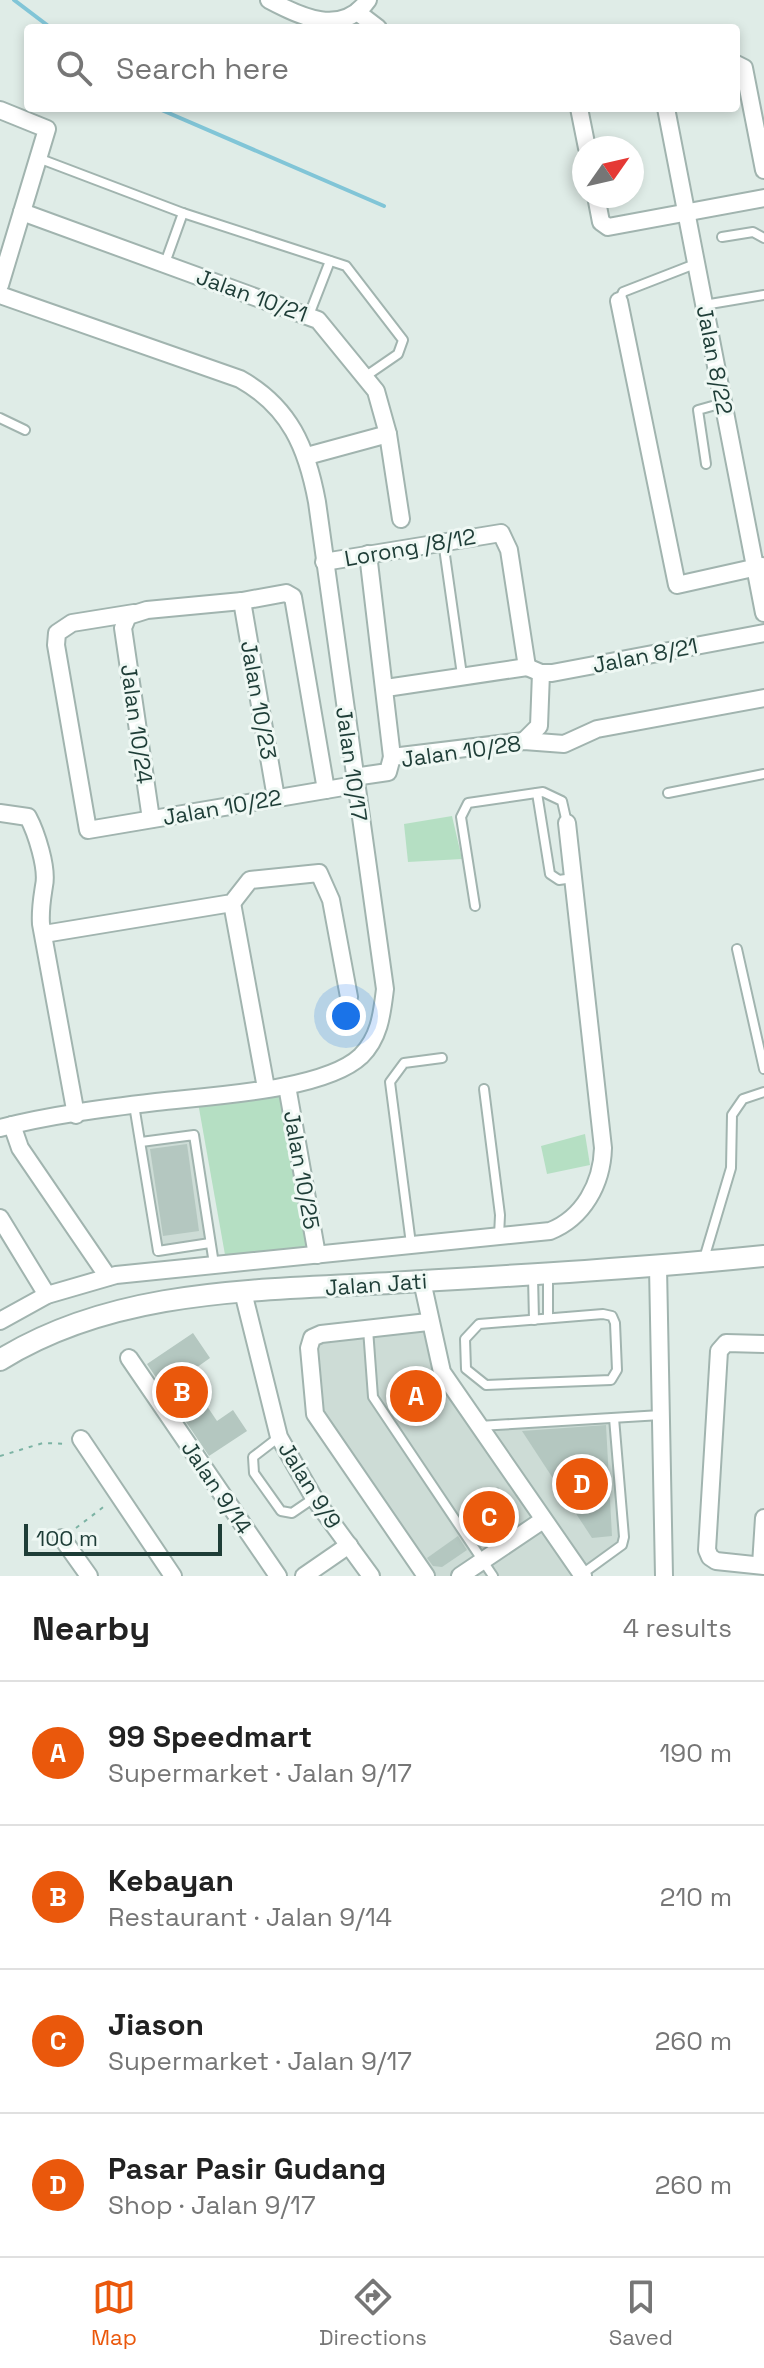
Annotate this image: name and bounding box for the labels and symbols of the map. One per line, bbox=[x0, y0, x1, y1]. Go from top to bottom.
north arrow bbox=[572, 136, 644, 208]
street label: Jalan 10/21 bbox=[193, 262, 311, 328]
street label: Jalan 8/22 bbox=[691, 303, 739, 417]
street label: Lorong /8/12 bbox=[342, 522, 478, 572]
street label: Jalan 8/21 bbox=[590, 631, 700, 679]
street label: Jalan 10/23 bbox=[235, 638, 283, 762]
street label: Jalan 10/24 bbox=[115, 663, 159, 786]
street label: Jalan 10/17 bbox=[330, 705, 374, 823]
street label: Jalan 10/28 bbox=[399, 729, 523, 773]
street label: Jalan 10/22 bbox=[160, 783, 284, 831]
your location bbox=[326, 996, 366, 1036]
street label: Jalan 10/25 bbox=[278, 1108, 326, 1232]
street label: Jalan Jati bbox=[324, 1266, 428, 1302]
pin: B bbox=[156, 1362, 208, 1422]
pin: A bbox=[390, 1366, 442, 1426]
street label: Jalan 9/14 bbox=[176, 1435, 259, 1539]
street label: Jalan 9/9 bbox=[272, 1436, 348, 1534]
pin: D bbox=[556, 1454, 608, 1514]
pin: C bbox=[463, 1487, 515, 1547]
scale bar bbox=[24, 1520, 222, 1556]

